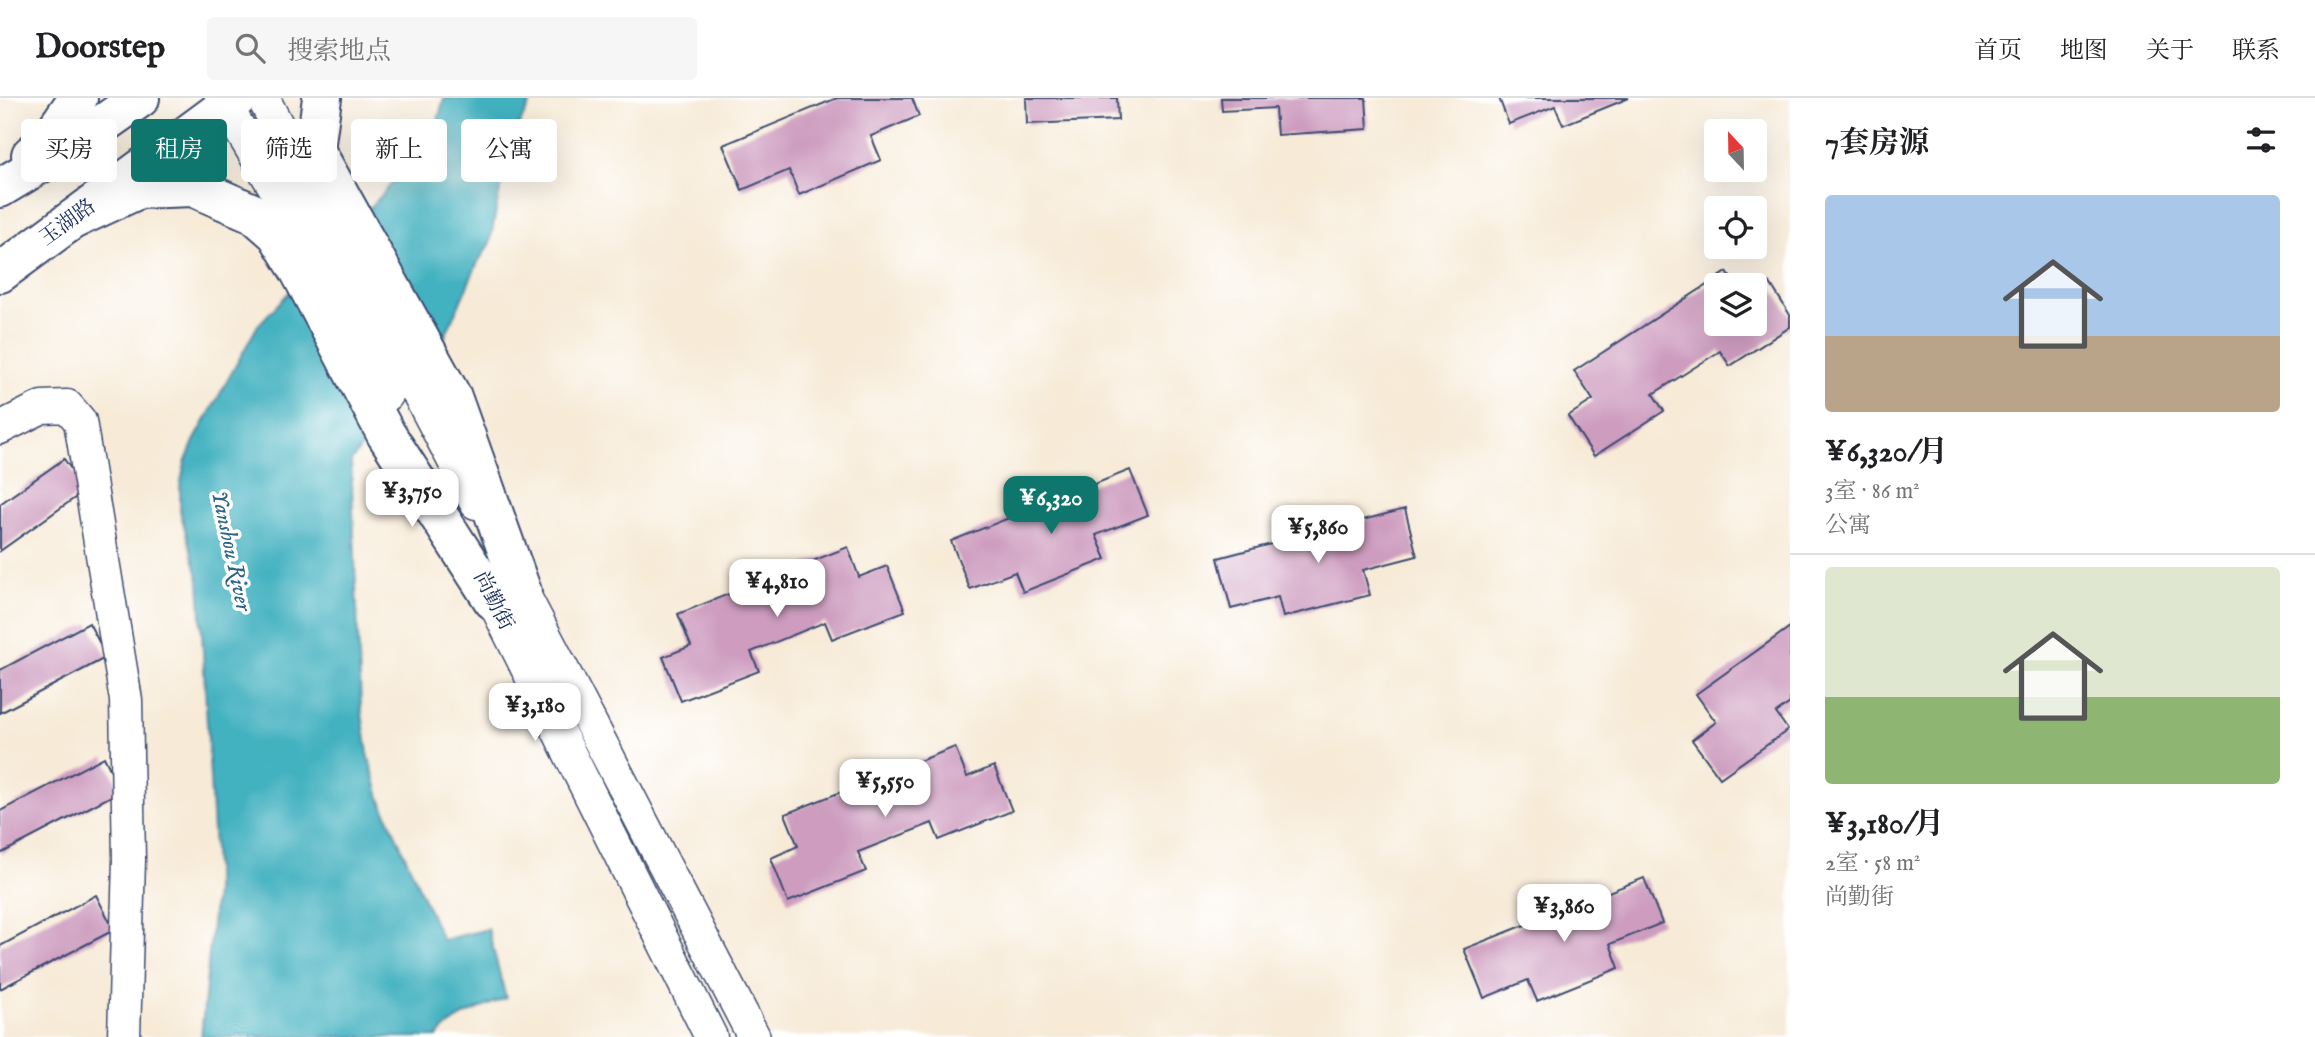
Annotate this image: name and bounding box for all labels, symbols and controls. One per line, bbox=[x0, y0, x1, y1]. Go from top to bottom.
search box bbox=[207, 17, 697, 80]
text: Doorstep bbox=[35, 27, 165, 69]
icon: search bbox=[231, 29, 269, 67]
text: 搜索地点 bbox=[287, 35, 391, 68]
text: 首页 bbox=[1974, 36, 2022, 67]
text: 地图 bbox=[2060, 36, 2108, 67]
text: 关于 bbox=[2146, 36, 2194, 67]
text: 联系 bbox=[2232, 36, 2280, 67]
chip: 买房 bbox=[21, 119, 117, 182]
chip: 租房 bbox=[131, 119, 227, 182]
chip: 筛选 bbox=[241, 119, 337, 182]
chip: 新上 bbox=[351, 119, 447, 182]
chip: 公寓 bbox=[461, 119, 557, 182]
north arrow bbox=[1704, 119, 1768, 182]
map controls bbox=[1704, 119, 1767, 336]
icon: filters bbox=[2242, 121, 2280, 159]
text: 7套房源 bbox=[1825, 125, 1929, 163]
street label: 玉湖路 bbox=[35, 194, 101, 252]
button: locate bbox=[1704, 196, 1767, 259]
icon: home bbox=[1990, 241, 2116, 367]
button: layers bbox=[1704, 273, 1767, 336]
text: ¥6,320/月 bbox=[1825, 434, 1948, 472]
pin: ¥3,750 bbox=[355, 470, 469, 529]
pin: ¥6,320 bbox=[994, 476, 1108, 536]
text: ¥3,750 bbox=[382, 477, 442, 506]
text: 3室 · 86 m² bbox=[1825, 477, 1920, 506]
text: ¥6,320 bbox=[1019, 484, 1083, 513]
water label: Yanshou River bbox=[204, 488, 258, 615]
pin: ¥5,860 bbox=[1261, 505, 1375, 565]
text: 公寓 bbox=[1825, 511, 1871, 540]
text: ¥5,860 bbox=[1287, 513, 1349, 542]
pin: ¥4,810 bbox=[720, 560, 834, 619]
street label: 尚勤街 bbox=[467, 567, 519, 635]
text: ¥4,810 bbox=[745, 567, 809, 596]
icon: home bbox=[1990, 613, 2116, 739]
pin: ¥3,180 bbox=[478, 684, 592, 743]
text: ¥3,180 bbox=[505, 691, 565, 720]
pin: ¥5,550 bbox=[828, 760, 942, 819]
text: ¥5,550 bbox=[855, 767, 915, 796]
text: ¥3,180/月 bbox=[1825, 806, 1944, 844]
text: 2室 · 58 m² bbox=[1825, 849, 1920, 878]
text: 尚勤街 bbox=[1825, 883, 1894, 912]
pin: ¥3,860 bbox=[1507, 884, 1621, 944]
text: ¥3,860 bbox=[1533, 892, 1595, 921]

